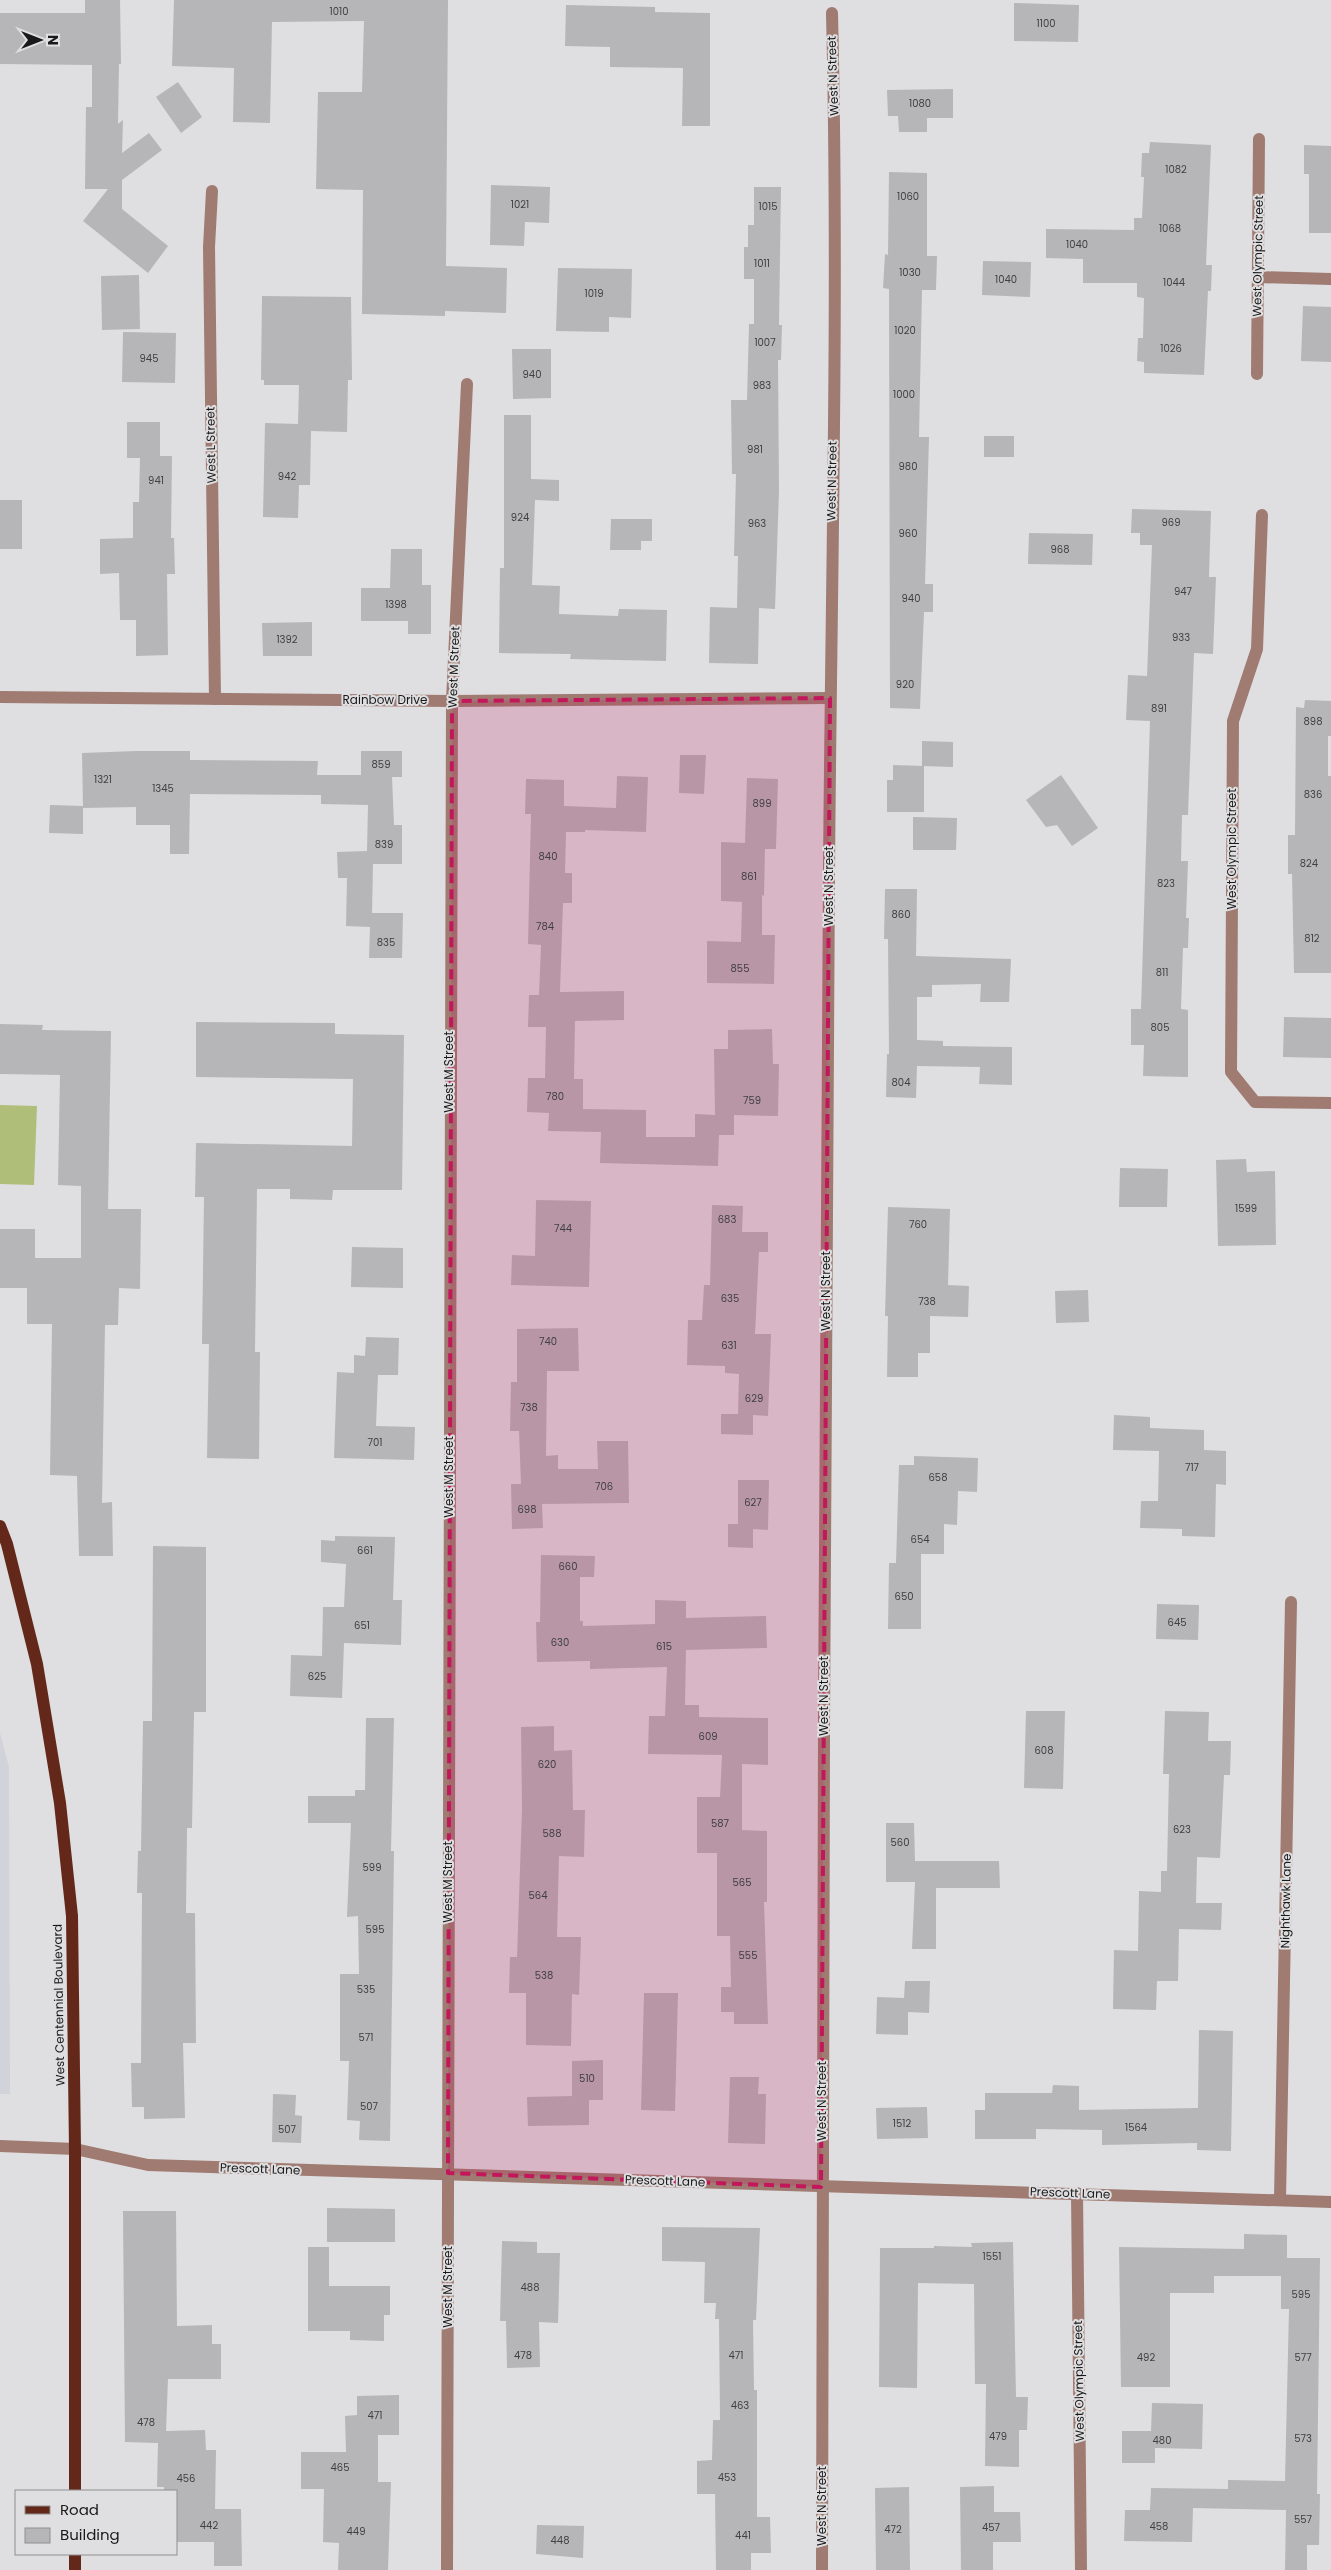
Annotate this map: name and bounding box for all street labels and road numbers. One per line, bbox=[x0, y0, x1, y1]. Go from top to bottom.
street label: West N Street bbox=[823, 36, 842, 116]
street label: West Olympic Street bbox=[1248, 195, 1267, 317]
street label: West L Street bbox=[201, 407, 220, 483]
street label: West N Street bbox=[822, 441, 841, 521]
street label: West M Street bbox=[444, 626, 463, 708]
street label: Rainbow Drive bbox=[343, 691, 427, 708]
street label: West Olympic Street bbox=[1223, 788, 1240, 910]
street label: West N Street bbox=[820, 846, 837, 926]
street label: West M Street bbox=[440, 1031, 457, 1113]
street label: West N Street bbox=[817, 1251, 834, 1331]
street label: West M Street bbox=[440, 1436, 457, 1518]
street label: West N Street bbox=[815, 1656, 832, 1736]
street label: West M Street bbox=[439, 1841, 456, 1923]
street label: Nighthawk Lane bbox=[1276, 1853, 1295, 1949]
street label: West Centennial Boulevard bbox=[49, 1924, 68, 2086]
street label: West N Street bbox=[813, 2061, 830, 2141]
street label: Prescott Lane bbox=[220, 2159, 301, 2178]
street label: Prescott Lane bbox=[625, 2171, 706, 2190]
street label: Prescott Lane bbox=[1030, 2183, 1111, 2202]
street label: West M Street bbox=[439, 2246, 456, 2328]
street label: West Olympic Street bbox=[1069, 2320, 1088, 2442]
street label: West N Street bbox=[813, 2466, 830, 2546]

